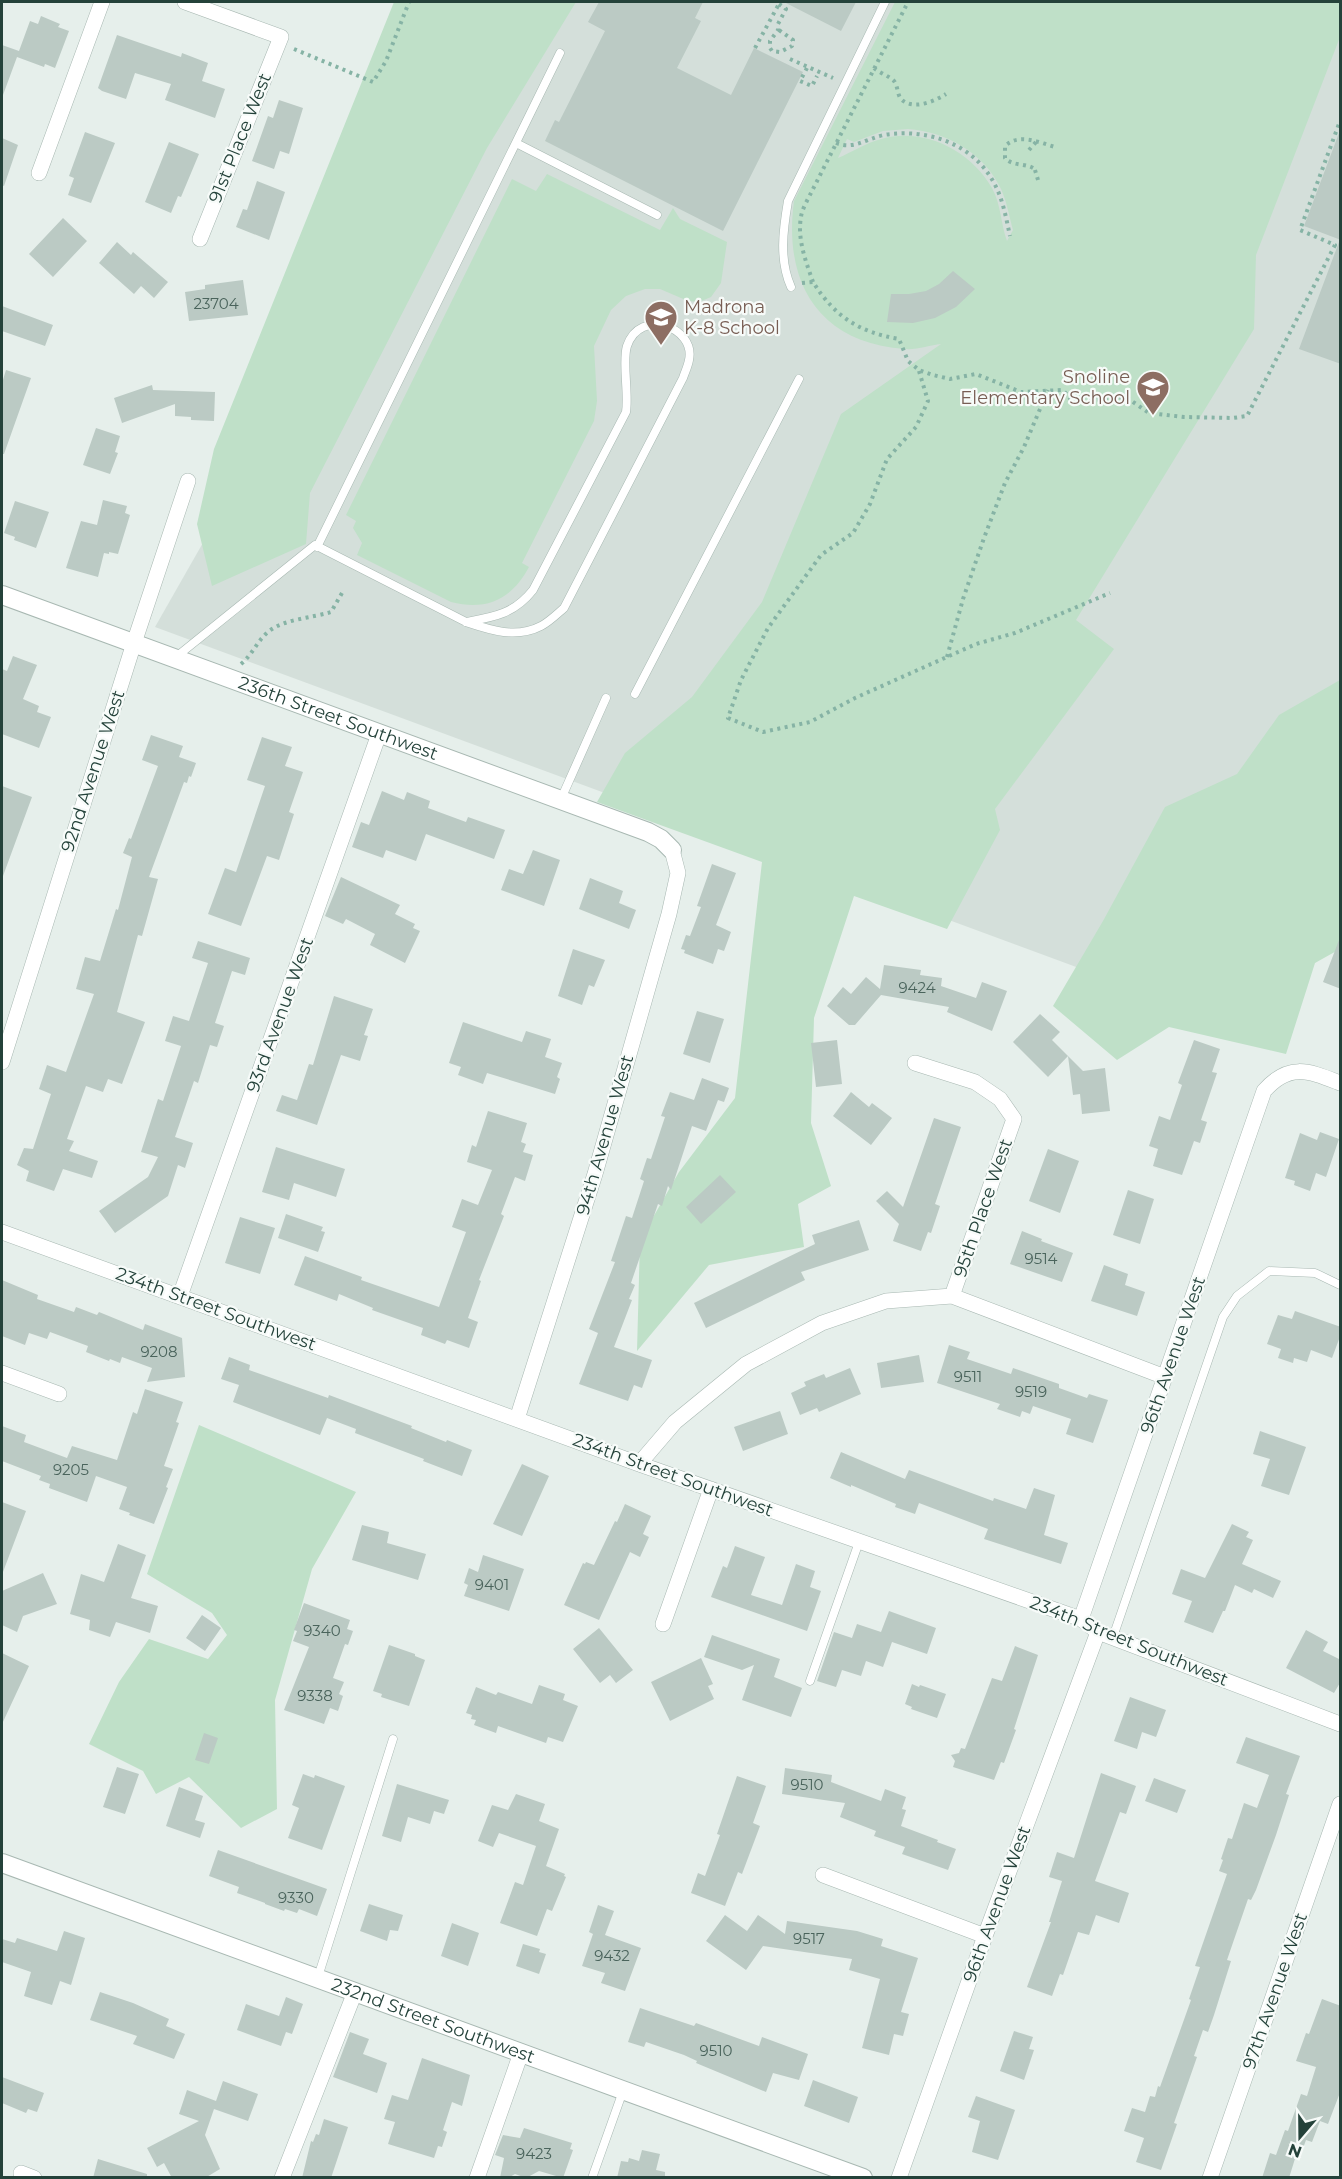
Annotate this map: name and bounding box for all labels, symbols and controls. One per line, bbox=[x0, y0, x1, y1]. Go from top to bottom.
street label: 91st Place West bbox=[204, 70, 276, 206]
house number: 23704 bbox=[193, 294, 239, 313]
place label: Madrona K-8 School bbox=[684, 296, 780, 339]
school or university icon: Madrona K-8 School bbox=[643, 299, 679, 346]
place label: Snoline Elementary School bbox=[960, 366, 1130, 409]
school or university icon: Snoline Elementary School bbox=[1135, 369, 1171, 416]
street label: 236th Street Southwest bbox=[235, 672, 441, 765]
street label: 92nd Avenue West bbox=[56, 687, 130, 855]
street label: 93rd Avenue West bbox=[242, 934, 318, 1096]
house number: 9424 bbox=[898, 978, 936, 997]
street label: 94th Avenue West bbox=[572, 1052, 638, 1218]
street label: 95th Place West bbox=[949, 1136, 1017, 1280]
house number: 9514 bbox=[1025, 1249, 1058, 1268]
street label: 234th Street Southwest bbox=[113, 1262, 319, 1356]
street label: 96th Avenue West bbox=[1136, 1274, 1210, 1436]
house number: 9208 bbox=[140, 1342, 178, 1361]
house number: 9511 bbox=[954, 1367, 982, 1386]
house number: 9519 bbox=[1015, 1382, 1047, 1401]
street label: 234th Street Southwest bbox=[570, 1428, 776, 1522]
house number: 9205 bbox=[53, 1460, 89, 1479]
house number: 9401 bbox=[475, 1575, 509, 1594]
street label: 234th Street Southwest bbox=[1027, 1591, 1231, 1691]
house number: 9340 bbox=[303, 1621, 341, 1640]
house number: 9338 bbox=[297, 1686, 333, 1705]
house number: 9510 bbox=[791, 1775, 824, 1794]
street label: 96th Avenue West bbox=[958, 1823, 1036, 1985]
house number: 9330 bbox=[278, 1888, 314, 1907]
street label: 97th Avenue West bbox=[1238, 1910, 1312, 2072]
house number: 9517 bbox=[793, 1929, 825, 1948]
house number: 9432 bbox=[594, 1946, 630, 1965]
street label: 232nd Street Southwest bbox=[328, 1973, 538, 2068]
house number: 9510 bbox=[700, 2041, 733, 2060]
north arrow bbox=[1270, 2107, 1330, 2167]
text: N bbox=[1286, 2139, 1304, 2162]
house number: 9423 bbox=[516, 2144, 552, 2163]

